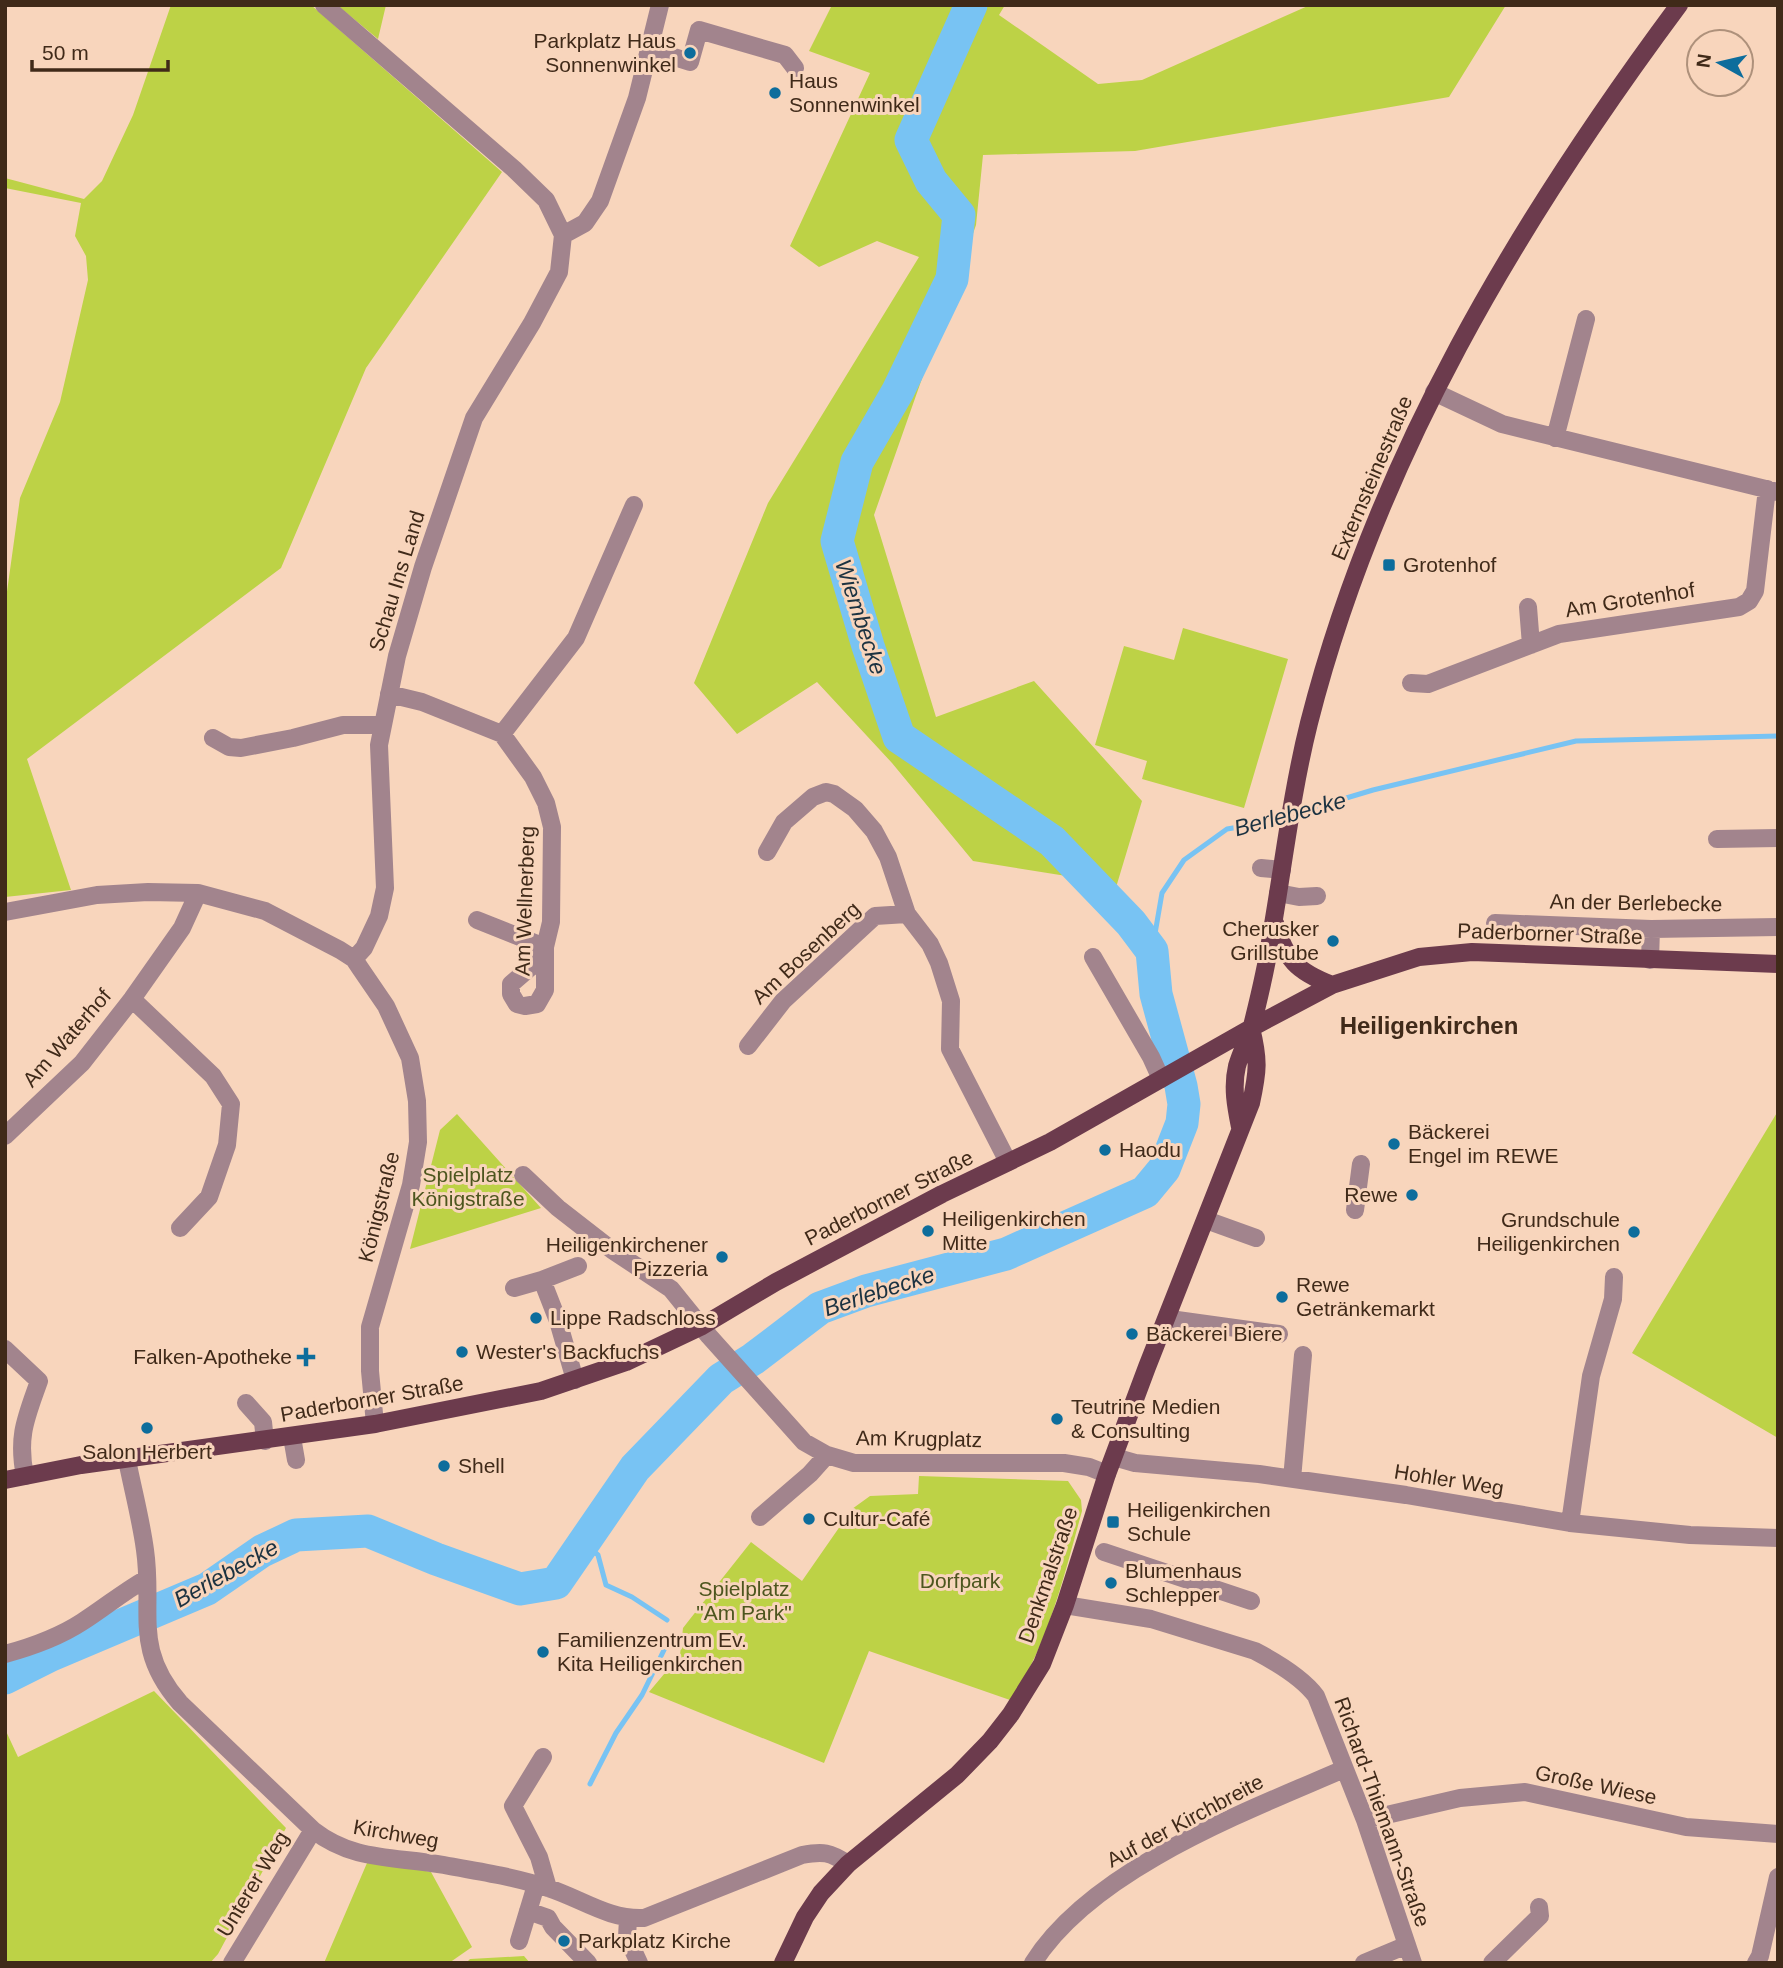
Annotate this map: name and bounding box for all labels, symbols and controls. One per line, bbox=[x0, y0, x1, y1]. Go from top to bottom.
scale bar bbox=[32, 28, 168, 72]
north arrow bbox=[1685, 28, 1755, 98]
place label: Parkplatz Haus Sonnenwinkel bbox=[534, 29, 676, 76]
text: 50 m bbox=[42, 41, 89, 64]
marker: Parkplatz Haus Sonnenwinkel bbox=[682, 45, 698, 61]
text: N bbox=[1692, 52, 1715, 69]
place label: Haus Sonnenwinkel bbox=[789, 69, 920, 116]
marker: Haus Sonnenwinkel bbox=[767, 85, 783, 101]
street label: Externsteinestraße bbox=[1327, 392, 1417, 563]
street label: Schau Ins Land bbox=[364, 508, 429, 654]
place label: Grotenhof bbox=[1403, 553, 1497, 576]
water label: Wiembecke bbox=[830, 556, 892, 678]
marker: Grotenhof bbox=[1381, 557, 1397, 573]
street label: Am Grotenhof bbox=[1564, 578, 1696, 621]
water label: Berlebecke bbox=[1231, 787, 1349, 841]
street label: Am Wellnerberg bbox=[510, 826, 539, 976]
street label: An der Berlebecke bbox=[1549, 889, 1723, 916]
street label: Am Bosenberg bbox=[747, 897, 864, 1008]
place label: Cherusker Grillstube bbox=[1222, 917, 1319, 964]
street label: Paderborner Straße bbox=[1457, 919, 1643, 948]
marker: Cherusker Grillstube bbox=[1325, 933, 1341, 949]
street label: Am Waterhof bbox=[18, 984, 115, 1091]
district label: Heiligenkirchen bbox=[1340, 1012, 1518, 1039]
place label: Bäckerei Engel im REWE bbox=[1408, 1120, 1559, 1167]
marker: Bäckerei Engel im REWE bbox=[1386, 1136, 1402, 1152]
place label: Haodu bbox=[1119, 1138, 1181, 1161]
marker: Haodu bbox=[1097, 1142, 1113, 1158]
street label: Paderborner Straße bbox=[801, 1145, 977, 1250]
street label: Königstraße bbox=[354, 1149, 403, 1265]
park label: Spielplatz Königstraße bbox=[411, 1163, 525, 1210]
place label: Rewe bbox=[1344, 1183, 1398, 1206]
marker: Rewe bbox=[1404, 1187, 1420, 1203]
place label: Heiligenkirchen Mitte bbox=[942, 1207, 1086, 1254]
place label: Grundschule Heiligenkirchen bbox=[1476, 1208, 1620, 1255]
marker: Heiligenkirchen Mitte bbox=[920, 1223, 936, 1239]
marker: Grundschule Heiligenkirchen bbox=[1626, 1224, 1642, 1240]
place label: Heiligenkirchener Pizzeria bbox=[546, 1233, 708, 1280]
marker: Heiligenkirchener Pizzeria bbox=[714, 1249, 730, 1265]
water label: Berlebecke bbox=[820, 1261, 938, 1321]
place label: Rewe Getränkemarkt bbox=[1296, 1273, 1435, 1320]
marker: Rewe Getränkemarkt bbox=[1274, 1289, 1290, 1305]
place label: Lippe Radschloss bbox=[550, 1306, 716, 1329]
marker: Lippe Radschloss bbox=[528, 1310, 544, 1326]
place label: Bäckerei Biere bbox=[1146, 1322, 1283, 1345]
marker: Bäckerei Biere bbox=[1124, 1326, 1140, 1342]
place label: Wester's Backfuchs bbox=[476, 1340, 659, 1363]
marker: Wester's Backfuchs bbox=[454, 1344, 470, 1360]
place label: Falken-Apotheke bbox=[133, 1345, 292, 1368]
marker: Falken-Apotheke bbox=[298, 1349, 314, 1365]
street label: Paderborner Straße bbox=[279, 1371, 465, 1426]
place label: Teutrine Medien & Consulting bbox=[1071, 1395, 1220, 1442]
marker: Teutrine Medien & Consulting bbox=[1049, 1411, 1065, 1427]
marker: Salon Herbert bbox=[139, 1420, 155, 1436]
street label: Am Krugplatz bbox=[856, 1426, 982, 1451]
place label: Salon Herbert bbox=[82, 1440, 212, 1463]
place label: Shell bbox=[458, 1454, 505, 1477]
marker: Shell bbox=[436, 1458, 452, 1474]
street label: Hohler Weg bbox=[1393, 1460, 1505, 1500]
place label: Heiligenkirchen Schule bbox=[1127, 1498, 1271, 1545]
street label: Denkmalstraße bbox=[1013, 1504, 1082, 1646]
place label: Cultur-Café bbox=[823, 1507, 930, 1530]
marker: Cultur-Café bbox=[801, 1511, 817, 1527]
marker: Heiligenkirchen Schule bbox=[1105, 1514, 1121, 1530]
water label: Berlebecke bbox=[169, 1534, 283, 1612]
place label: Blumenhaus Schlepper bbox=[1125, 1559, 1242, 1606]
park label: Dorfpark bbox=[920, 1569, 1001, 1592]
marker: Blumenhaus Schlepper bbox=[1103, 1575, 1119, 1591]
park label: Spielplatz "Am Park" bbox=[696, 1577, 792, 1624]
place label: Familienzentrum Ev. Kita Heiligenkirchen bbox=[557, 1628, 747, 1675]
marker: Familienzentrum Ev. Kita Heiligenkirchen bbox=[535, 1644, 551, 1660]
street label: Richard-Thiemann-Straße bbox=[1330, 1694, 1435, 1930]
street label: Große Wiese bbox=[1533, 1760, 1659, 1809]
street label: Auf der Kirchbreite bbox=[1103, 1770, 1267, 1872]
street label: Kirchweg bbox=[352, 1815, 441, 1852]
street label: Unterer Weg bbox=[212, 1827, 293, 1941]
place label: Parkplatz Kirche bbox=[578, 1929, 731, 1952]
marker: Parkplatz Kirche bbox=[556, 1933, 572, 1949]

